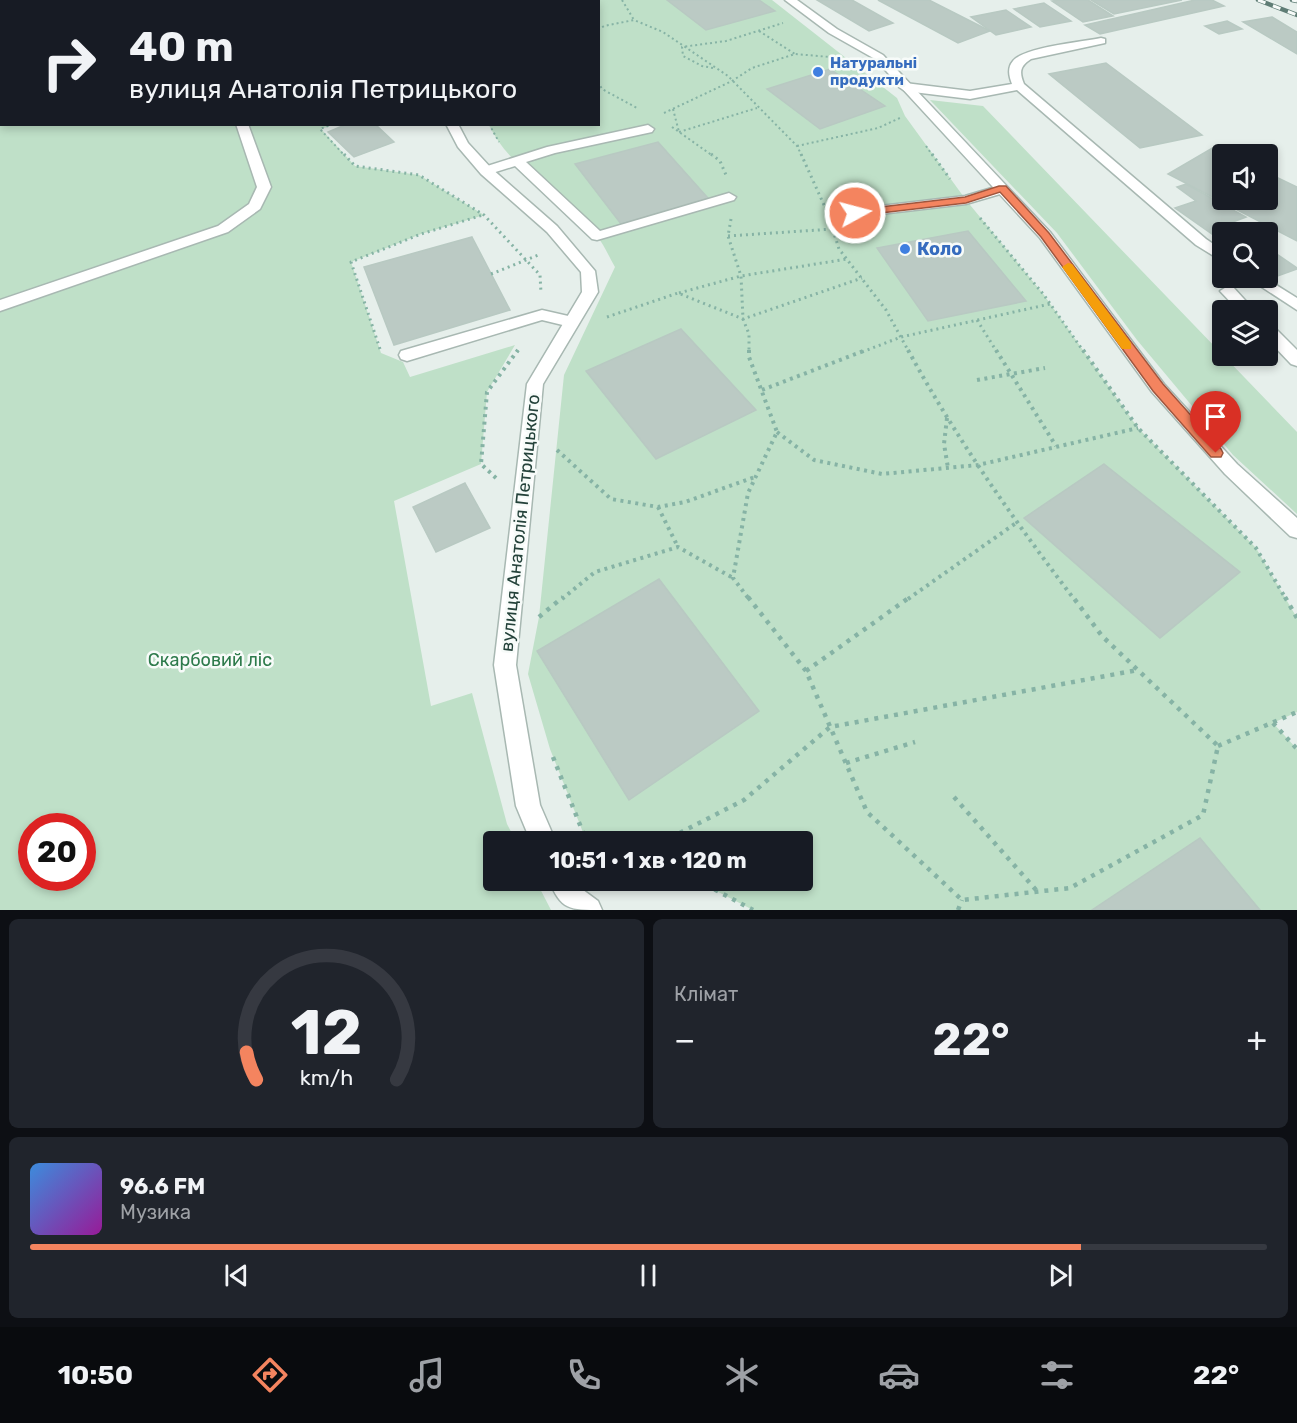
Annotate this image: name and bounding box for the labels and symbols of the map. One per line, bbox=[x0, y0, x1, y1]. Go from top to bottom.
place label: Натуральні продукти bbox=[830, 54, 917, 89]
marker: Натуральні продукти bbox=[811, 65, 825, 79]
position arrow bbox=[823, 181, 887, 245]
place label: Коло bbox=[917, 238, 962, 260]
marker: Коло bbox=[898, 242, 912, 256]
pin bbox=[1190, 391, 1241, 453]
street label: вулиця Анатолія Петрицького bbox=[496, 393, 544, 653]
park label: Скарбовий ліс bbox=[148, 649, 272, 671]
speed limit sign: 20 bbox=[18, 813, 96, 891]

